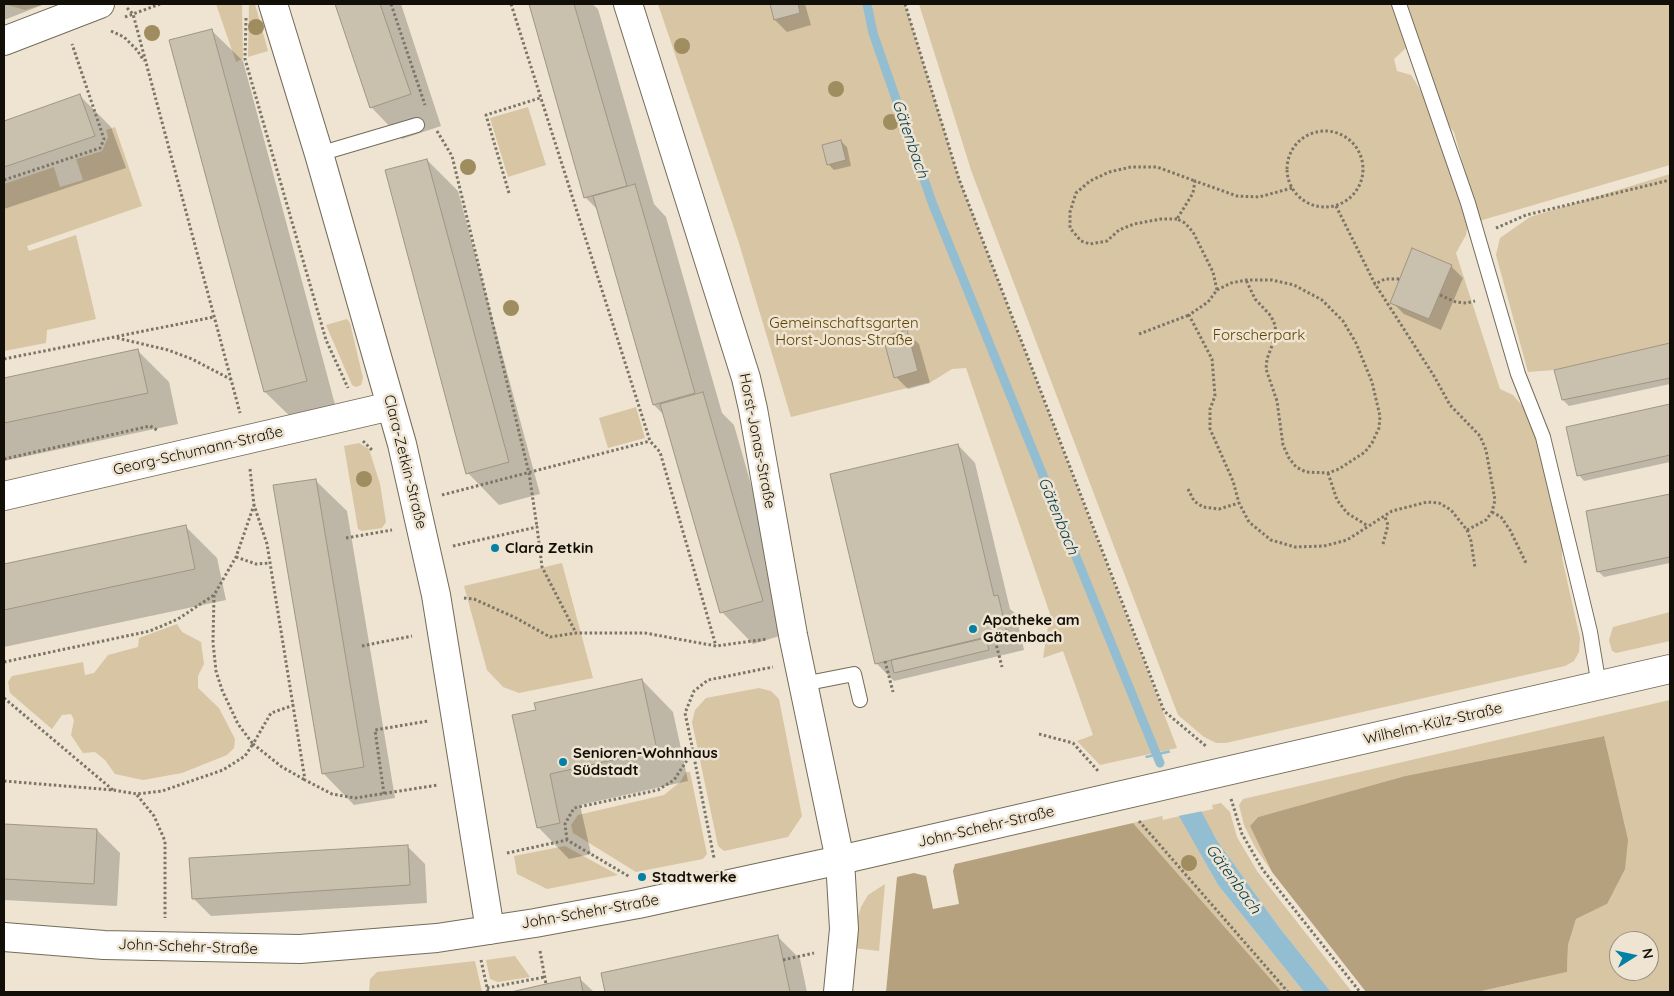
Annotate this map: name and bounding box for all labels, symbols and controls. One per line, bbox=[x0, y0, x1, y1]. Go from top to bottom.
water label: Gätenbach bbox=[888, 97, 932, 181]
park label: Gemeinschaftsgarten Horst-Jonas-Straße bbox=[769, 314, 919, 349]
park label: Forscherpark bbox=[1213, 326, 1305, 344]
street label: Horst-Jonas-Straße bbox=[735, 372, 779, 510]
street label: Clara-Zetkin-Straße bbox=[380, 393, 430, 531]
street label: Georg-Schumann-Straße bbox=[111, 423, 285, 479]
water label: Gätenbach bbox=[1034, 475, 1082, 557]
place label: Clara Zetkin bbox=[505, 539, 593, 557]
marker: Clara Zetkin bbox=[489, 542, 501, 554]
place label: Apotheke am Gätenbach bbox=[983, 611, 1080, 646]
marker: Apotheke am Gätenbach bbox=[967, 623, 979, 635]
street label: Wilhelm-Külz-Straße bbox=[1362, 699, 1504, 749]
place label: Senioren-Wohnhaus Südstadt bbox=[573, 744, 718, 779]
marker: Senioren-Wohnhaus Südstadt bbox=[557, 756, 569, 768]
street label: John-Schehr-Straße bbox=[916, 803, 1056, 851]
water label: Gätenbach bbox=[1201, 840, 1265, 918]
place label: Stadtwerke bbox=[652, 868, 737, 886]
marker: Stadtwerke bbox=[636, 871, 648, 883]
street label: John-Schehr-Straße bbox=[520, 891, 660, 933]
north arrow bbox=[1609, 931, 1659, 981]
street label: John-Schehr-Straße bbox=[118, 936, 258, 958]
text: N bbox=[1638, 947, 1658, 960]

